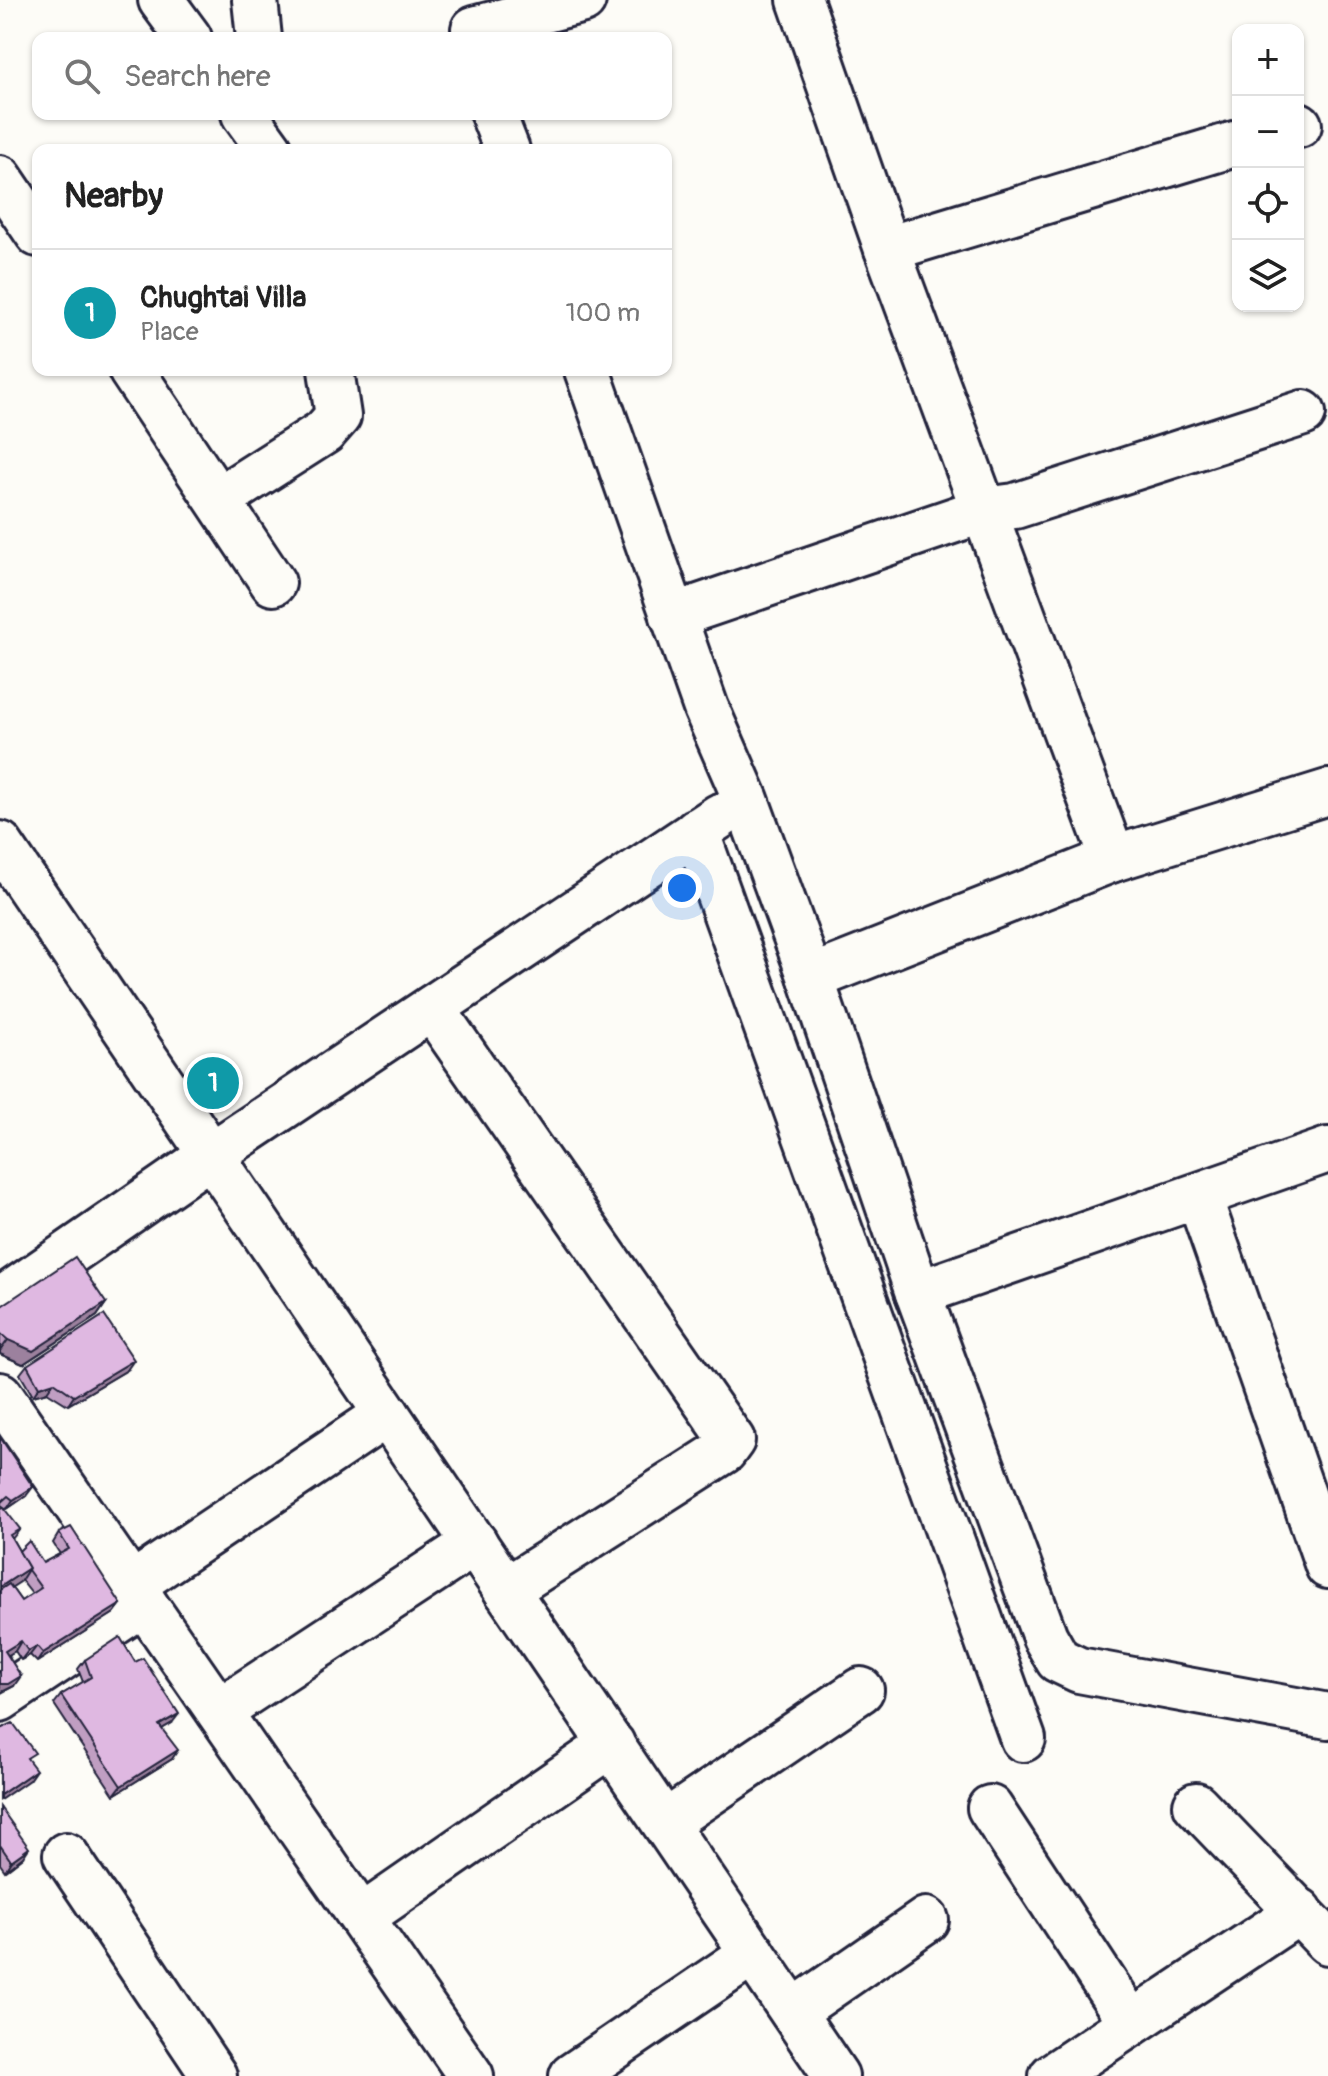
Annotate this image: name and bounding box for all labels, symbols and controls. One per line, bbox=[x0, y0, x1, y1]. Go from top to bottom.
map controls bbox=[1232, 24, 1304, 312]
button: + bbox=[1232, 24, 1304, 96]
search box bbox=[32, 32, 672, 120]
icon: search bbox=[60, 54, 104, 98]
text: Search here bbox=[124, 58, 271, 95]
button: − bbox=[1232, 96, 1304, 168]
button: locate bbox=[1232, 168, 1304, 240]
text: Nearby bbox=[64, 175, 163, 218]
button: layers bbox=[1232, 240, 1304, 312]
text: Chughtai Villa bbox=[140, 279, 307, 316]
text: 1 bbox=[85, 297, 95, 329]
text: 100 m bbox=[566, 297, 640, 329]
text: Place bbox=[140, 316, 199, 348]
your location bbox=[662, 868, 702, 908]
pin: 1 bbox=[187, 1053, 239, 1113]

